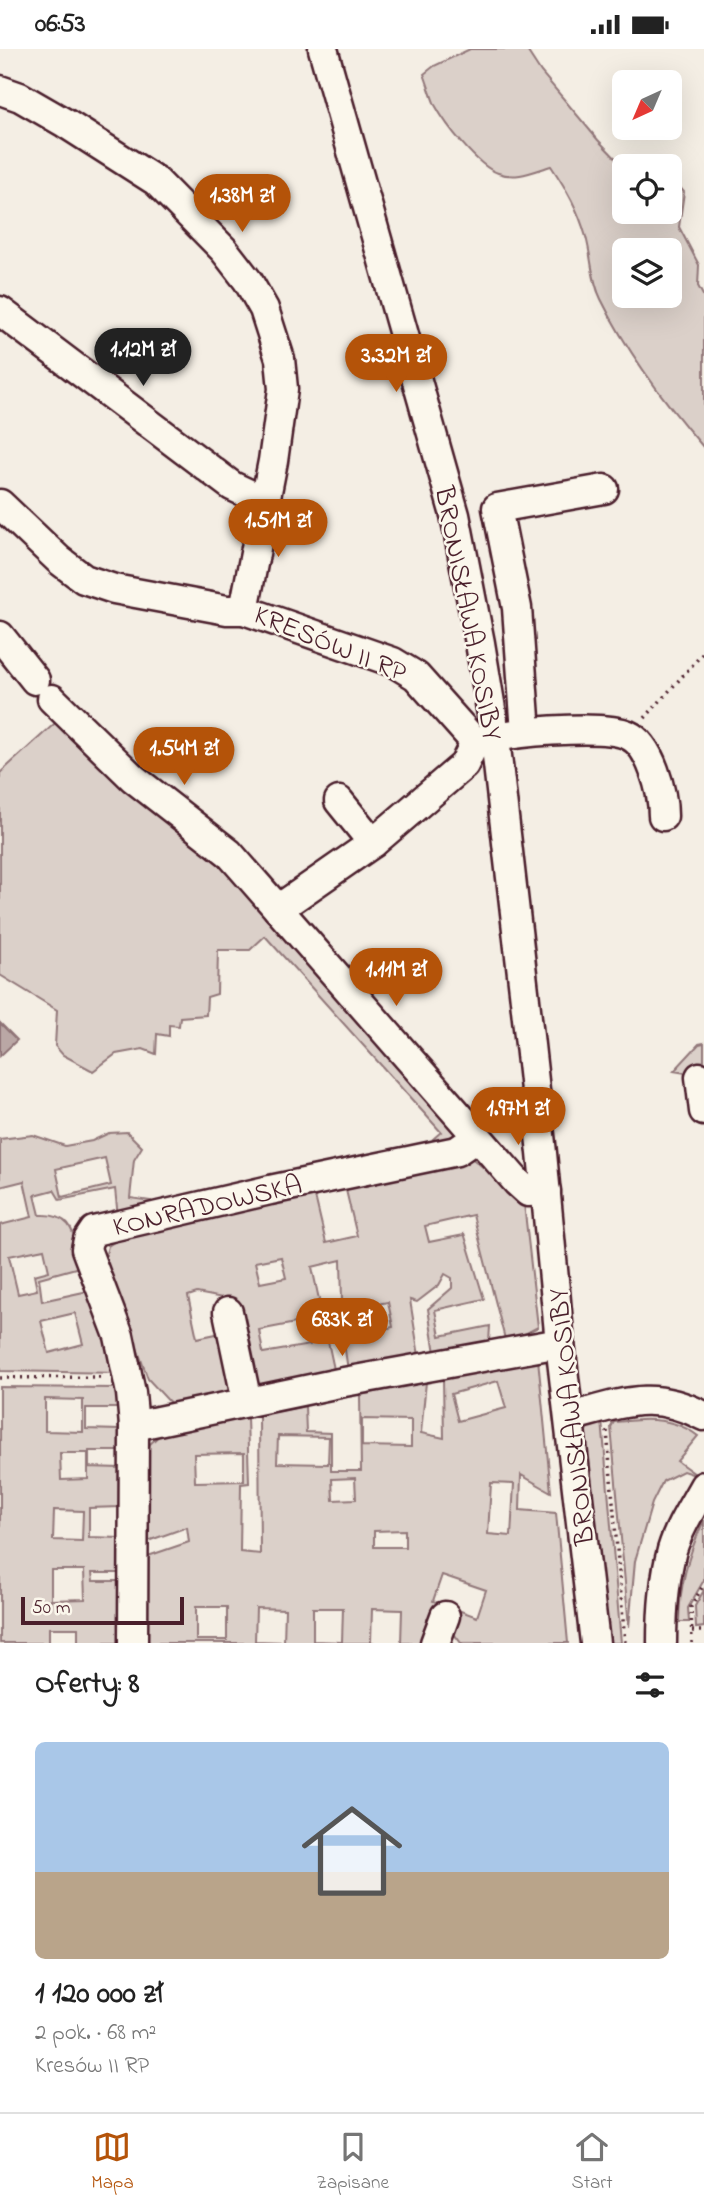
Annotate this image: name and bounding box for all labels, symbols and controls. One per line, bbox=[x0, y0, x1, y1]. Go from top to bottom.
text: 06:53 bbox=[35, 6, 86, 44]
north arrow bbox=[612, 70, 682, 140]
map controls bbox=[612, 70, 682, 308]
button: locate bbox=[612, 154, 682, 224]
pin: 1.38M zł bbox=[170, 174, 314, 234]
text: 1.38M zł bbox=[210, 180, 274, 213]
button: layers bbox=[612, 238, 682, 308]
pin: 1.12M zł bbox=[71, 329, 215, 388]
text: 1.12M zł bbox=[110, 334, 176, 367]
pin: 3.32M zł bbox=[324, 335, 468, 394]
text: 3.32M zł bbox=[361, 340, 431, 373]
street label: BRONISŁAWA KOSIBY bbox=[422, 482, 511, 744]
pin: 1.51M zł bbox=[206, 499, 350, 559]
text: 1.51M zł bbox=[244, 505, 312, 538]
street label: KRESÓW II RP bbox=[247, 596, 413, 695]
pin: 1.54M zł bbox=[112, 727, 256, 787]
text: 1.54M zł bbox=[149, 733, 219, 766]
pin: 1.11M zł bbox=[324, 949, 468, 1008]
text: 1.11M zł bbox=[365, 954, 427, 987]
pin: 1.97M zł bbox=[446, 1087, 590, 1147]
text: 1.97M zł bbox=[487, 1093, 549, 1126]
street label: KONRADOWSKA bbox=[109, 1166, 306, 1249]
street label: BRONISŁAWA KOSIBY bbox=[540, 1286, 607, 1548]
pin: 683K zł bbox=[277, 1299, 407, 1358]
text: 683K zł bbox=[312, 1304, 372, 1337]
scale bar bbox=[21, 1594, 184, 1626]
text: 50 m bbox=[32, 1595, 71, 1622]
text: Oferty: 8 bbox=[35, 1663, 139, 1707]
icon: filters bbox=[631, 1666, 669, 1704]
icon: home bbox=[289, 1788, 415, 1914]
text: 1 120 000 zł bbox=[35, 1973, 163, 2017]
text: 2 pok. · 68 m² bbox=[35, 2017, 156, 2050]
text: Kresów II RP bbox=[35, 2050, 149, 2083]
tab: Mapa bbox=[91, 2128, 134, 2197]
tab: Zapisane bbox=[316, 2128, 389, 2197]
tab: Start bbox=[572, 2128, 613, 2197]

